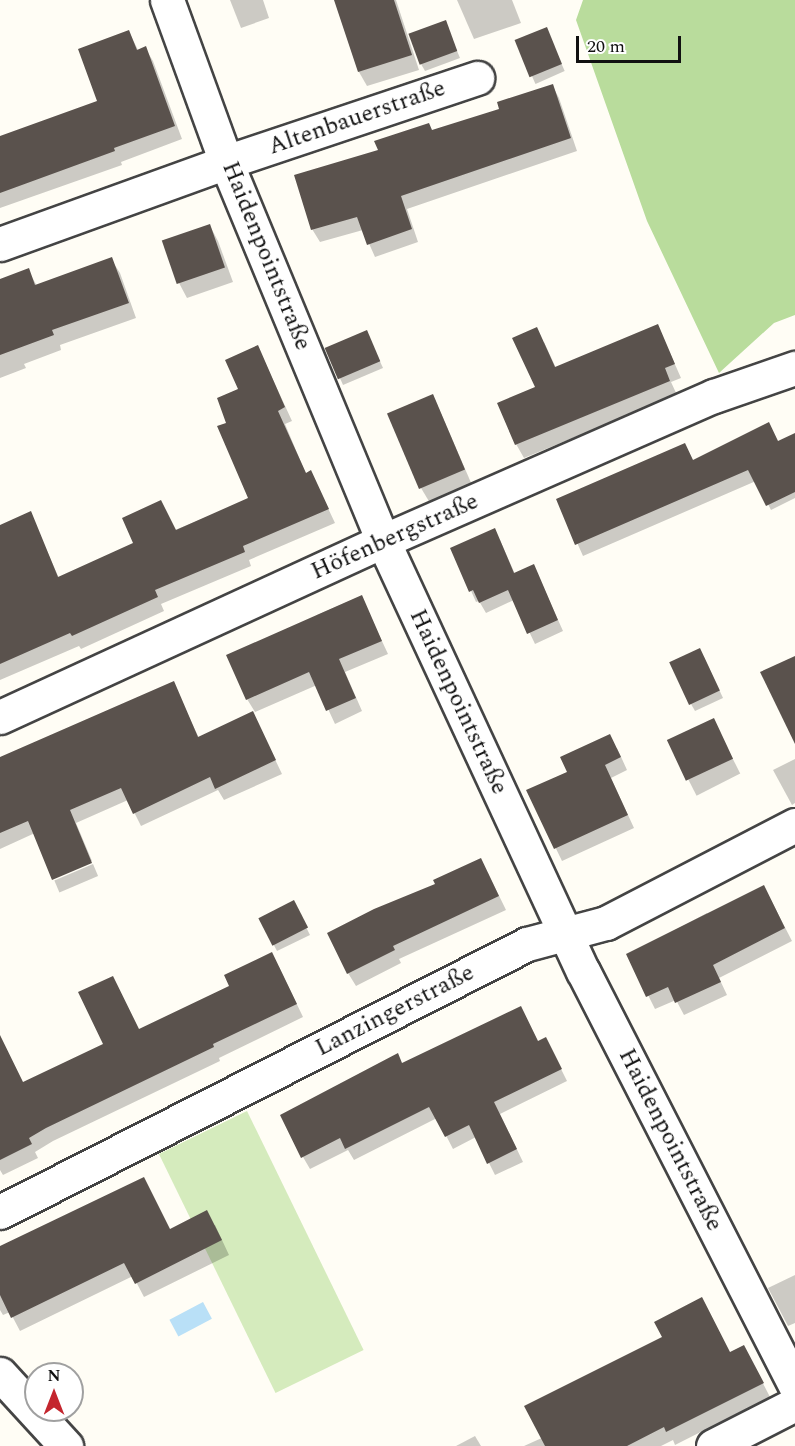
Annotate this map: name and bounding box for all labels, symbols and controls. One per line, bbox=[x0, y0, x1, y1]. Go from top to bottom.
scale bar bbox=[579, 24, 684, 62]
text: 20 m bbox=[587, 33, 625, 60]
street label: Altenbauerstraße bbox=[265, 74, 449, 162]
street label: Haidenpointstraße bbox=[215, 158, 317, 354]
street label: Höfenbergstraße bbox=[307, 487, 483, 587]
street label: Haidenpointstraße bbox=[403, 605, 513, 799]
street label: Lanzingerstraße bbox=[311, 959, 479, 1063]
street label: Haidenpointstraße bbox=[612, 1044, 728, 1236]
north arrow bbox=[24, 1362, 84, 1422]
text: N bbox=[47, 1364, 61, 1388]

